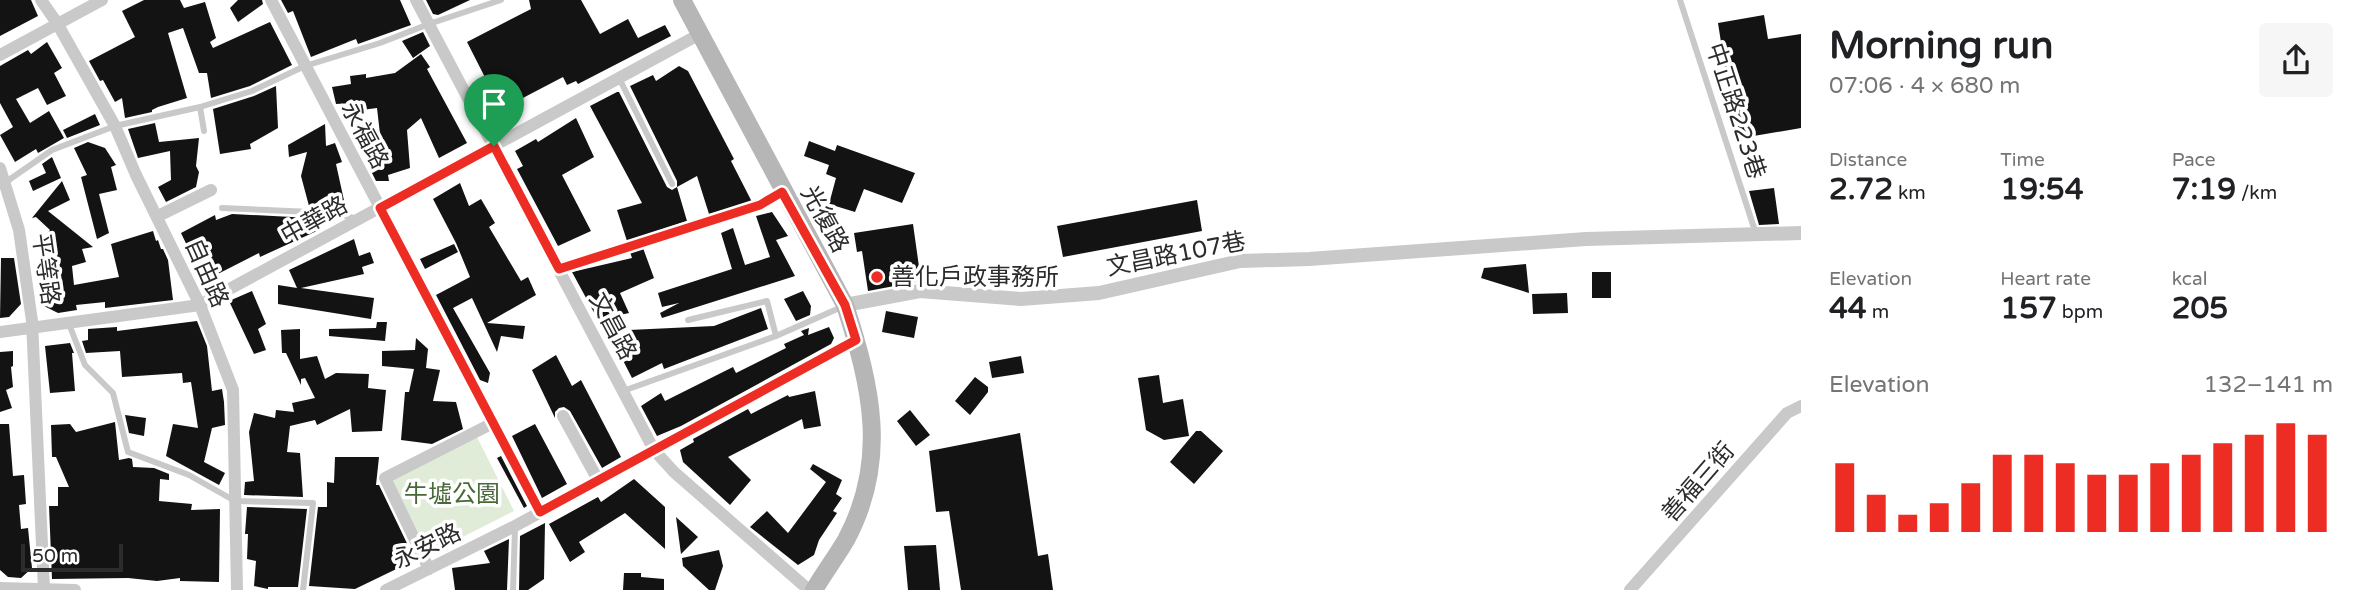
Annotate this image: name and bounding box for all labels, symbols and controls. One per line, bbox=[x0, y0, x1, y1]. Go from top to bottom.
text: Morning run bbox=[1829, 23, 2053, 69]
button: share bbox=[2259, 23, 2333, 97]
street label: 中正路223巷 bbox=[1700, 40, 1771, 183]
text: 07:06 · 4 × 680 m bbox=[1829, 72, 2020, 100]
pin bbox=[464, 74, 524, 146]
icon: arrive bbox=[475, 85, 513, 123]
street label: 永福路 bbox=[335, 97, 394, 174]
text: Distance bbox=[1829, 149, 1907, 171]
text: Time bbox=[2000, 149, 2045, 171]
text: Pace bbox=[2172, 149, 2215, 171]
text: 2.72 bbox=[1829, 171, 1893, 208]
text: 19:54 bbox=[2000, 171, 2084, 208]
text: 7:19 bbox=[2172, 171, 2236, 208]
street label: 光復路 bbox=[794, 181, 855, 258]
text: km bbox=[1893, 182, 1926, 204]
text: /km bbox=[2236, 182, 2277, 204]
street label: 中華路 bbox=[276, 190, 353, 251]
street label: 文昌路107巷 bbox=[1104, 227, 1248, 282]
street label: 平等路 bbox=[26, 231, 65, 307]
street label: 自由路 bbox=[179, 234, 234, 312]
place label: 善化戶政事務所 bbox=[891, 263, 1059, 292]
text: Elevation bbox=[1829, 268, 1912, 290]
text: Heart rate bbox=[2000, 268, 2091, 290]
text: kcal bbox=[2172, 268, 2207, 290]
marker: 善化戶政事務所 bbox=[869, 269, 885, 285]
street label: 文昌路 bbox=[583, 288, 642, 365]
text: 44 bbox=[1829, 290, 1867, 327]
text: 157 bbox=[2000, 290, 2057, 327]
text: 205 bbox=[2172, 290, 2228, 327]
text: m bbox=[1867, 301, 1889, 323]
text: bpm bbox=[2057, 301, 2103, 323]
text: Elevation bbox=[1829, 371, 1930, 399]
text: 132–141 m bbox=[2204, 371, 2333, 399]
street label: 善福三街 bbox=[1656, 437, 1741, 528]
park label: 牛墟公園 bbox=[404, 480, 500, 509]
street label: 永安路 bbox=[389, 518, 466, 575]
scale bar bbox=[21, 541, 122, 573]
text: 50 m bbox=[32, 545, 78, 567]

